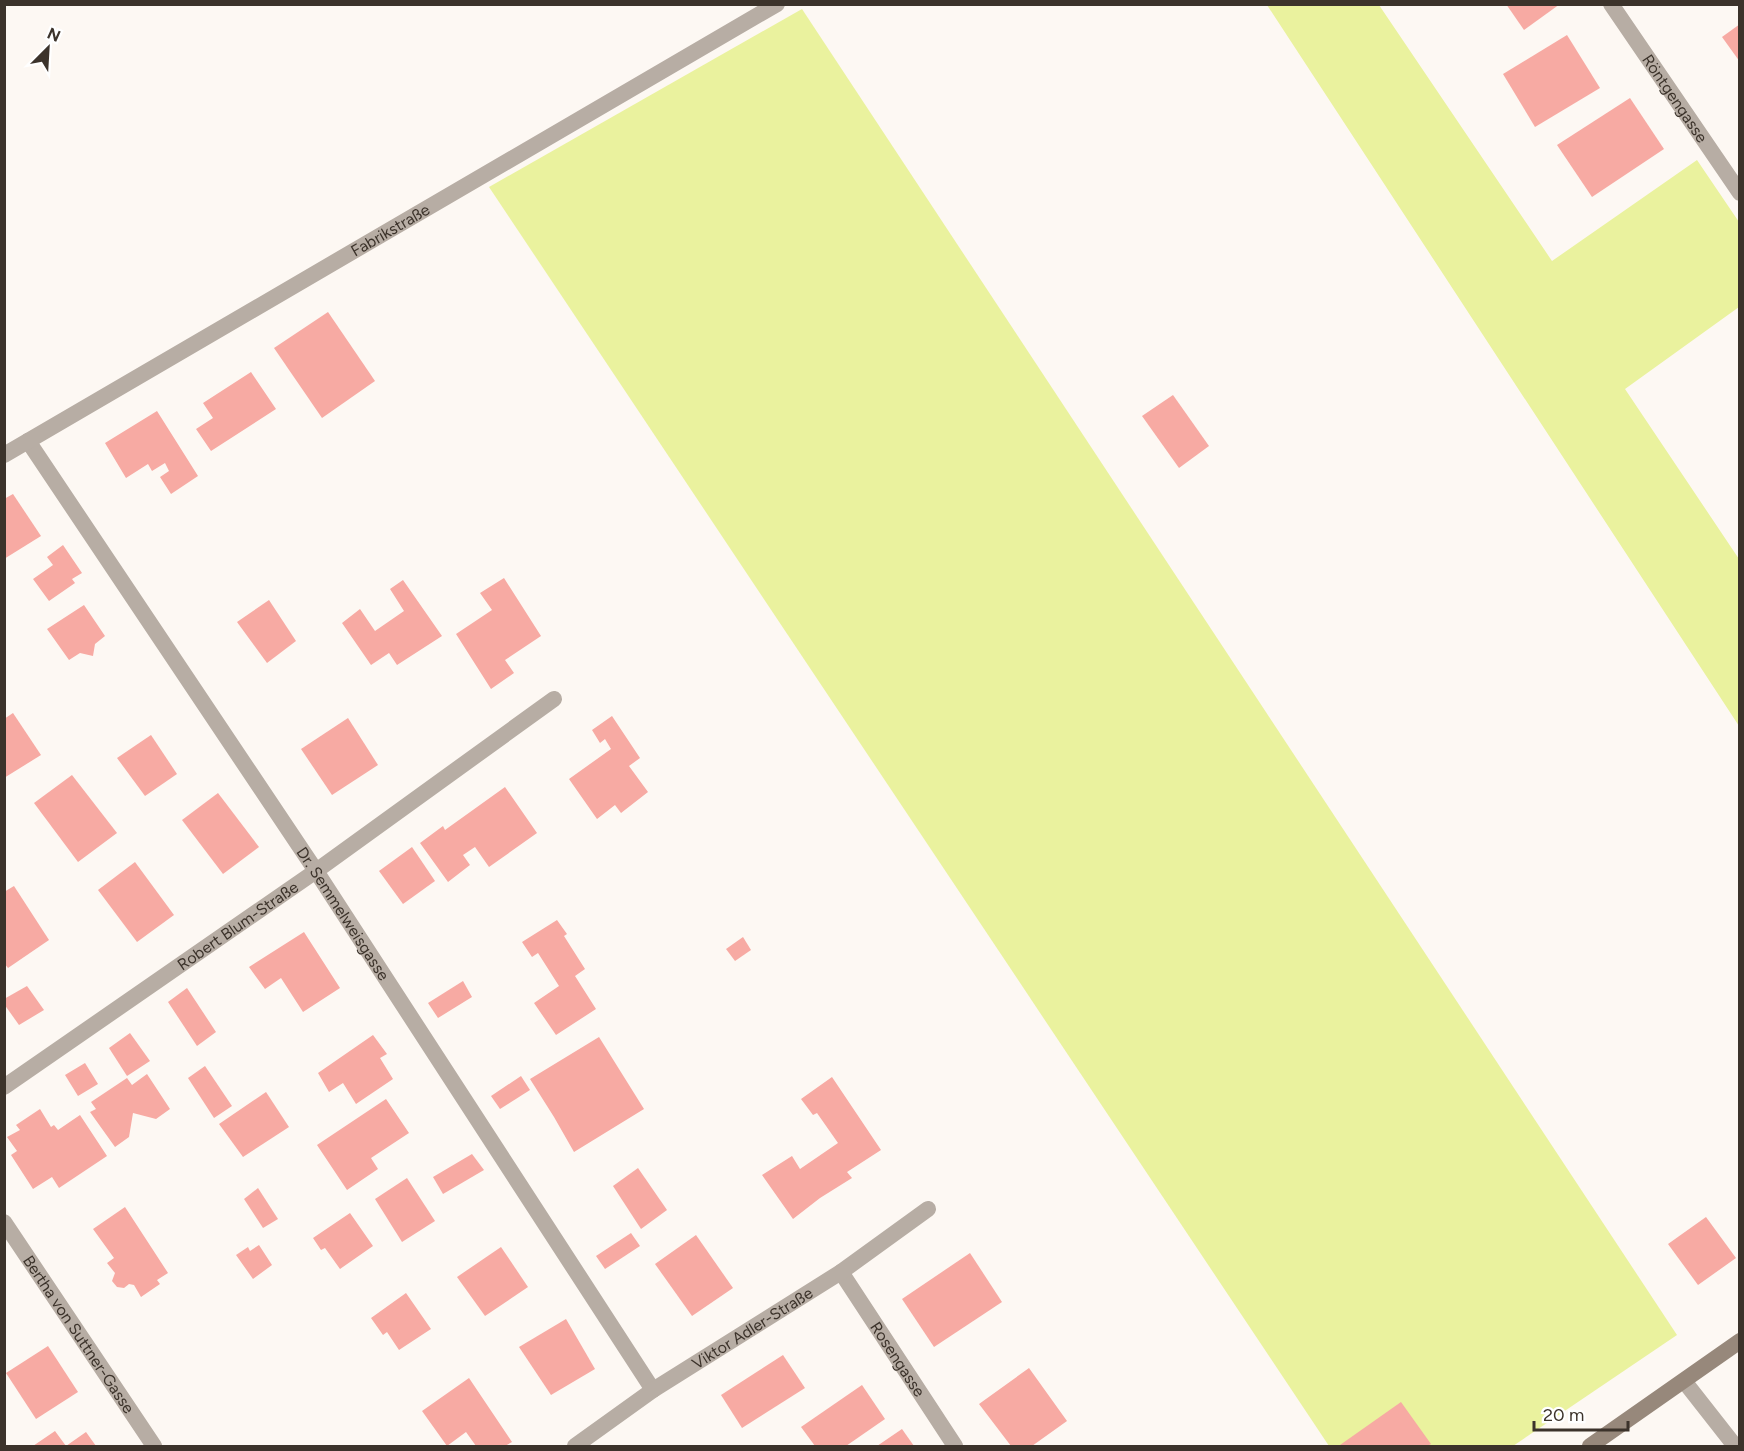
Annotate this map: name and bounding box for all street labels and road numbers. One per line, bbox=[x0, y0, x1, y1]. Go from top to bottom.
street label: Röntgengasse bbox=[1638, 51, 1712, 146]
street label: Fabrikstraße bbox=[348, 200, 433, 261]
street label: Dr. Semmelweisgasse bbox=[293, 843, 393, 984]
street label: Robert Blum-Straße bbox=[174, 877, 302, 974]
street label: Bertha von Suttner-Gasse bbox=[19, 1252, 139, 1417]
street label: Viktor Adler-Straße bbox=[688, 1283, 816, 1373]
street label: Rosengasse bbox=[866, 1318, 929, 1401]

